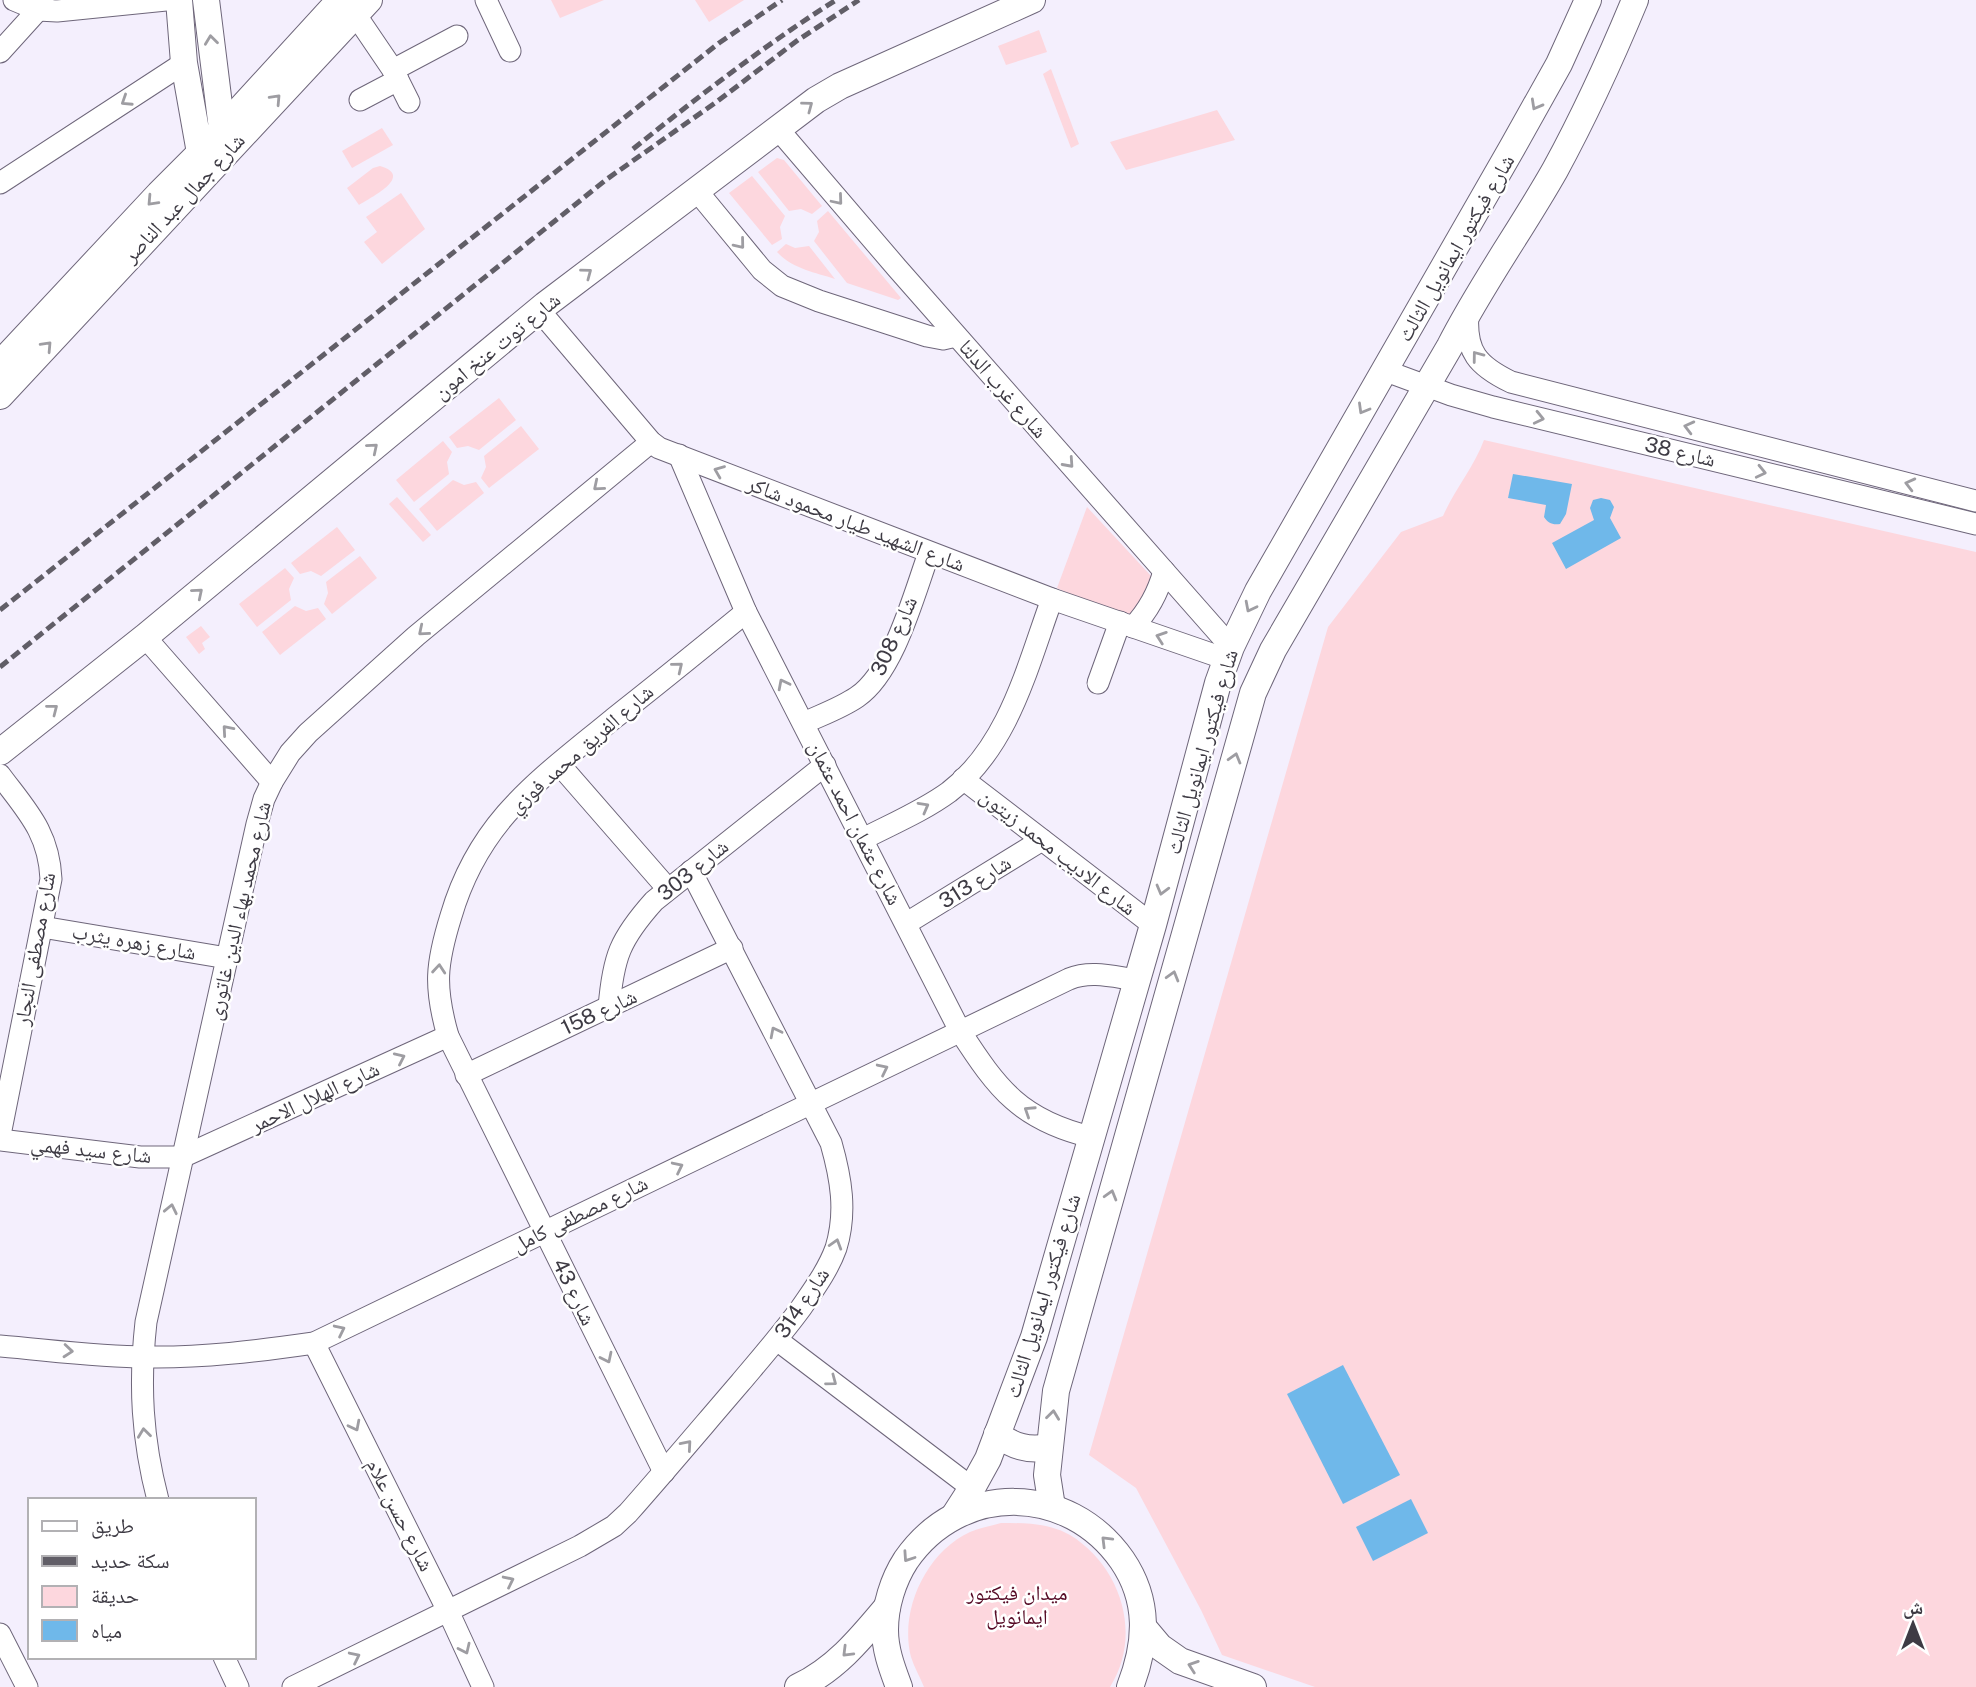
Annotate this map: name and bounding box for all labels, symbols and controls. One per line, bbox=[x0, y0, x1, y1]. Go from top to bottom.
one-way arrow bbox=[203, 35, 218, 46]
one-way arrow bbox=[121, 92, 134, 105]
one-way arrow bbox=[268, 94, 280, 107]
one-way arrow bbox=[1531, 98, 1544, 110]
one-way arrow bbox=[800, 102, 812, 115]
street label: شارع جمال عبد الناصر bbox=[117, 128, 251, 269]
street label: شارع فيكتور ايمانويل الثالث bbox=[1392, 150, 1520, 346]
one-way arrow bbox=[830, 191, 842, 204]
one-way arrow bbox=[148, 193, 160, 206]
one-way arrow bbox=[732, 236, 745, 248]
one-way arrow bbox=[580, 269, 592, 282]
street label: شارع توت عنخ امون bbox=[428, 287, 566, 405]
street label: شارع غرب الدلتا bbox=[953, 334, 1053, 444]
one-way arrow bbox=[38, 341, 51, 354]
one-way arrow bbox=[1473, 352, 1485, 364]
one-way arrow bbox=[1359, 402, 1372, 415]
one-way arrow bbox=[1533, 410, 1545, 425]
one-way arrow bbox=[1684, 421, 1696, 435]
street label: شارع 38 bbox=[1642, 431, 1718, 473]
one-way arrow bbox=[365, 444, 378, 456]
one-way arrow bbox=[1060, 455, 1073, 468]
one-way arrow bbox=[1754, 463, 1766, 478]
one-way arrow bbox=[714, 466, 726, 480]
street label: شارع الشهيد طيار محمود شاكر bbox=[743, 470, 969, 578]
one-way arrow bbox=[594, 478, 607, 490]
one-way arrow bbox=[1904, 478, 1916, 492]
one-way arrow bbox=[189, 589, 202, 601]
street label: شارع 308 bbox=[865, 592, 923, 680]
one-way arrow bbox=[1245, 600, 1259, 612]
one-way arrow bbox=[418, 623, 431, 635]
one-way arrow bbox=[1156, 631, 1168, 645]
street label: شارع فيكتور ايمانويل الثالث bbox=[1160, 646, 1244, 858]
one-way arrow bbox=[671, 662, 683, 675]
one-way arrow bbox=[778, 678, 791, 691]
street label: شارع الفريق محمد فوزي bbox=[503, 679, 661, 822]
one-way arrow bbox=[46, 705, 58, 718]
one-way arrow bbox=[223, 725, 235, 738]
street label: شارع عثمان احمد عثمان bbox=[802, 736, 908, 910]
one-way arrow bbox=[1227, 752, 1242, 764]
street label: شارع الاديب محمد زيتون bbox=[975, 783, 1141, 921]
street label: شارع محمد بهاء الدين غاتورى bbox=[201, 799, 277, 1023]
one-way arrow bbox=[916, 802, 929, 815]
street label: شارع 303 bbox=[652, 833, 734, 907]
street label: شارع 313 bbox=[934, 850, 1016, 914]
street label: شارع مصطفى النجار bbox=[9, 871, 61, 1028]
one-way arrow bbox=[1156, 884, 1170, 896]
street label: شارع زهره يثرب bbox=[70, 918, 198, 966]
one-way arrow bbox=[431, 963, 446, 974]
one-way arrow bbox=[1165, 971, 1179, 983]
street label: شارع 158 bbox=[557, 983, 641, 1041]
one-way arrow bbox=[769, 1027, 783, 1039]
one-way arrow bbox=[393, 1052, 405, 1066]
street label: شارع الهلال الاحمر bbox=[245, 1056, 384, 1139]
one-way arrow bbox=[876, 1063, 888, 1077]
one-way arrow bbox=[1024, 1107, 1037, 1120]
street label: شارع سيد فهمي bbox=[29, 1131, 153, 1173]
one-way arrow bbox=[671, 1162, 683, 1176]
street label: شارع مصطفى كامل bbox=[508, 1170, 652, 1258]
one-way arrow bbox=[1103, 1190, 1118, 1202]
street label: شارع فيكتور ايمانويل الثالث bbox=[1000, 1191, 1086, 1401]
one-way arrow bbox=[163, 1203, 177, 1215]
one-way arrow bbox=[828, 1238, 843, 1250]
street label: شارع 43 bbox=[547, 1254, 601, 1330]
street label: شارع 314 bbox=[769, 1263, 835, 1343]
one-way arrow bbox=[333, 1325, 346, 1339]
one-way arrow bbox=[63, 1343, 74, 1358]
one-way arrow bbox=[599, 1351, 613, 1363]
one-way arrow bbox=[824, 1373, 836, 1386]
one-way arrow bbox=[1046, 1409, 1061, 1421]
one-way arrow bbox=[347, 1419, 361, 1431]
one-way arrow bbox=[137, 1427, 152, 1439]
one-way arrow bbox=[679, 1440, 691, 1453]
street label: شارع حسن علام bbox=[360, 1454, 440, 1576]
legend bbox=[28, 1498, 256, 1659]
text: طريق bbox=[91, 1513, 134, 1539]
one-way arrow bbox=[1101, 1537, 1114, 1550]
text: سكة حديد bbox=[91, 1548, 170, 1573]
one-way arrow bbox=[904, 1549, 917, 1562]
one-way arrow bbox=[502, 1575, 514, 1589]
park label: ميدان فيكتور ايمانويل bbox=[965, 1580, 1068, 1630]
text: حديقة bbox=[91, 1583, 139, 1608]
north arrow bbox=[1878, 1589, 1948, 1659]
text: ش bbox=[1903, 1596, 1923, 1619]
text: مياه bbox=[91, 1618, 122, 1643]
one-way arrow bbox=[457, 1642, 471, 1654]
one-way arrow bbox=[843, 1644, 856, 1657]
one-way arrow bbox=[348, 1651, 360, 1665]
one-way arrow bbox=[1187, 1660, 1199, 1674]

